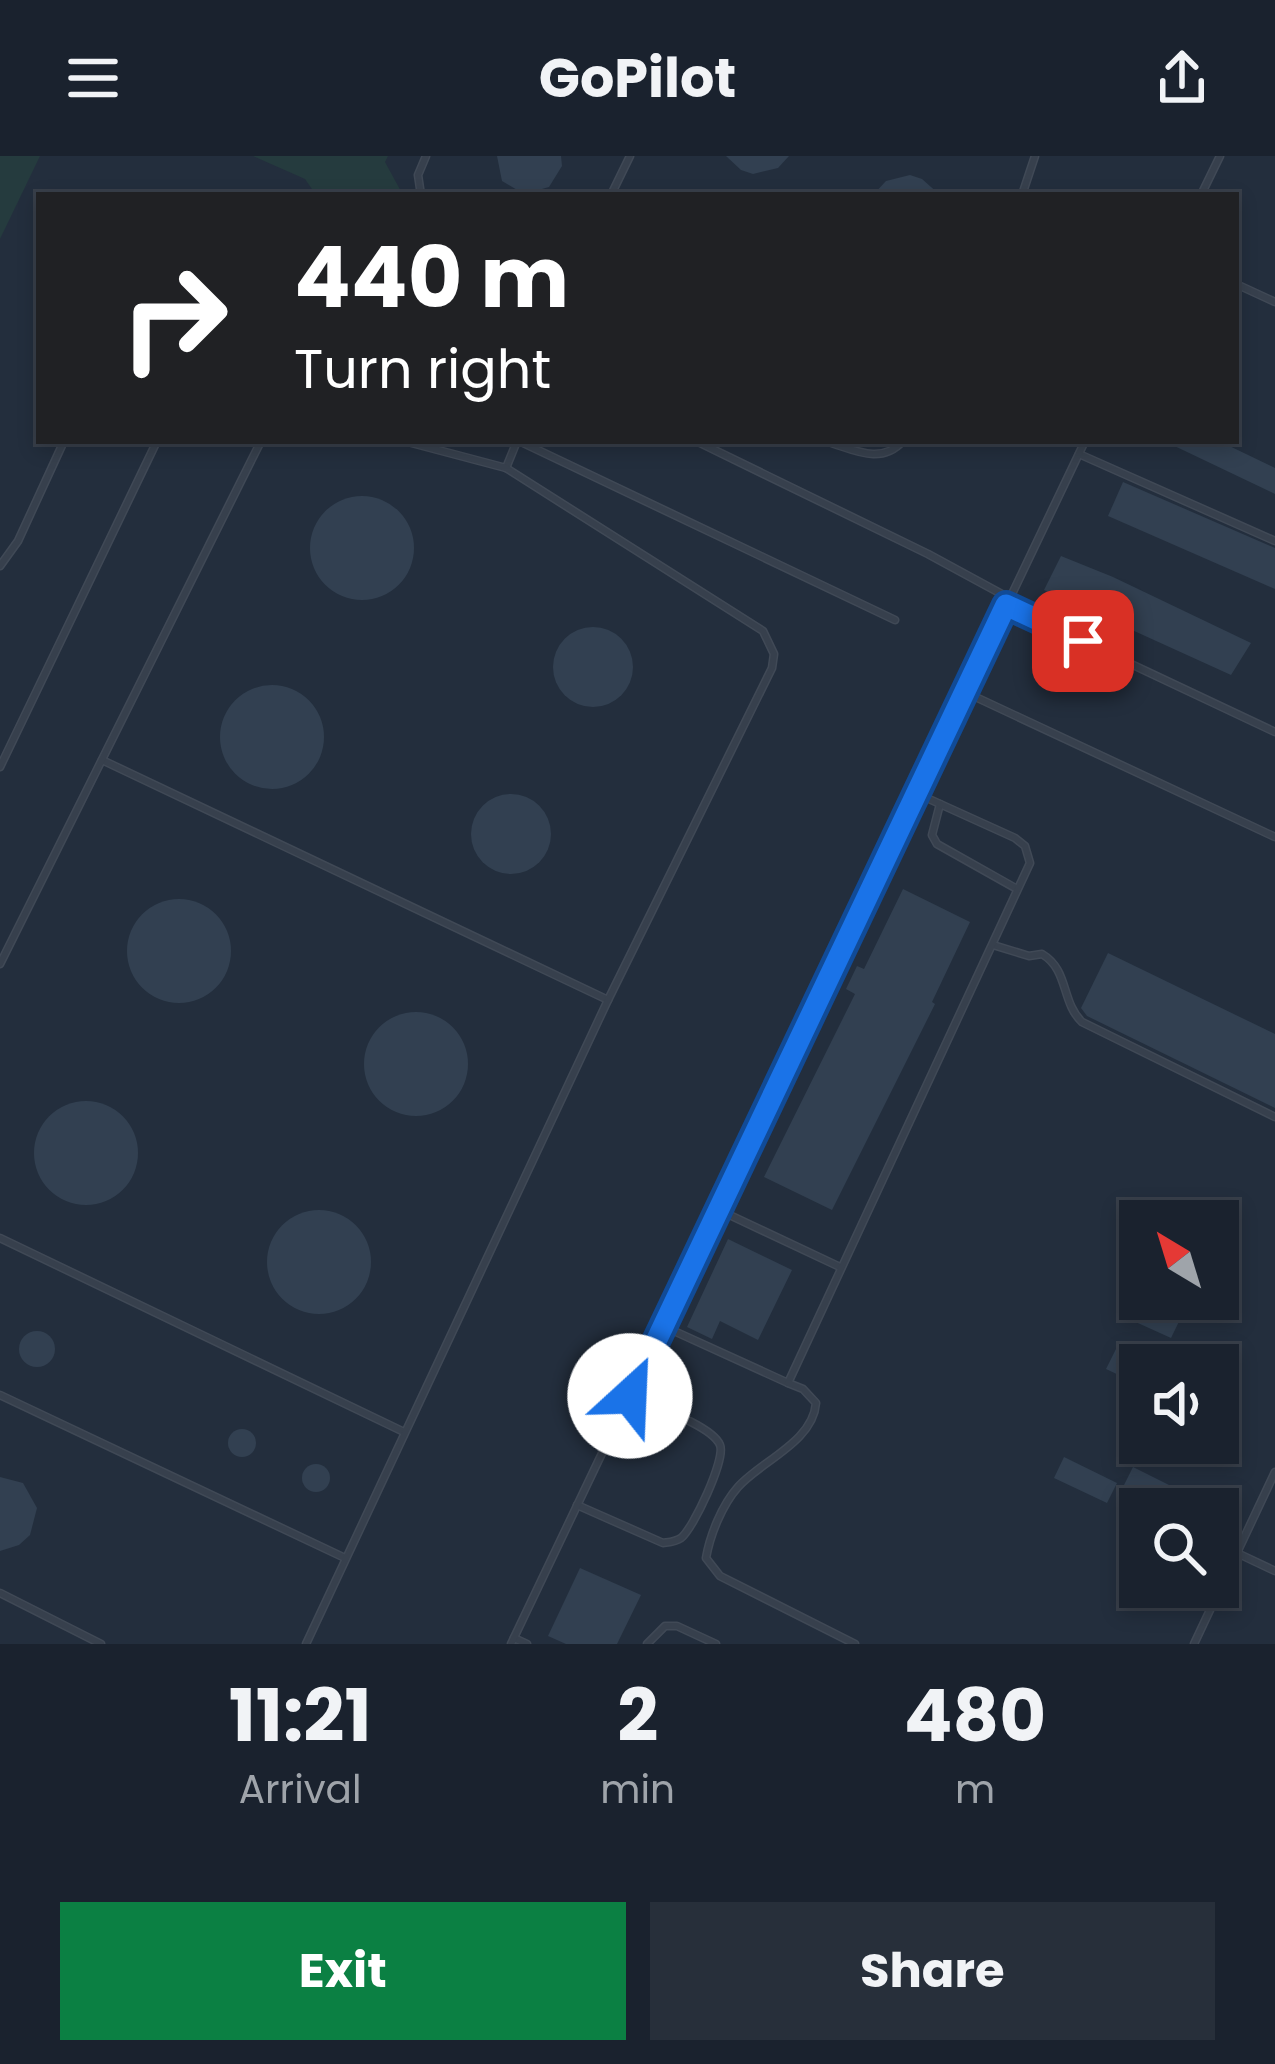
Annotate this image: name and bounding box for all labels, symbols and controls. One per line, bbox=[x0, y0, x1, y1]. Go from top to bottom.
text: GoPilot bbox=[539, 40, 736, 116]
icon: menu bbox=[60, 45, 126, 111]
icon: share bbox=[1149, 45, 1215, 111]
text: 440 m bbox=[294, 219, 569, 336]
icon: right bbox=[96, 240, 252, 396]
text: Turn right bbox=[294, 331, 551, 407]
pin bbox=[1032, 590, 1134, 692]
icon: arrive bbox=[1050, 608, 1116, 674]
north arrow bbox=[1119, 1200, 1239, 1320]
map controls bbox=[1119, 1200, 1239, 1608]
position arrow bbox=[567, 1333, 693, 1459]
button: sound bbox=[1119, 1344, 1239, 1464]
button: search bbox=[1119, 1488, 1239, 1608]
text: 11:21 bbox=[229, 1665, 372, 1766]
text: 2 bbox=[617, 1665, 658, 1766]
text: 480 bbox=[904, 1665, 1046, 1766]
text: Arrival bbox=[239, 1762, 362, 1817]
text: min bbox=[600, 1762, 675, 1817]
text: m bbox=[955, 1762, 995, 1817]
button: Exit bbox=[60, 1902, 626, 2040]
button: Share bbox=[650, 1902, 1215, 2040]

